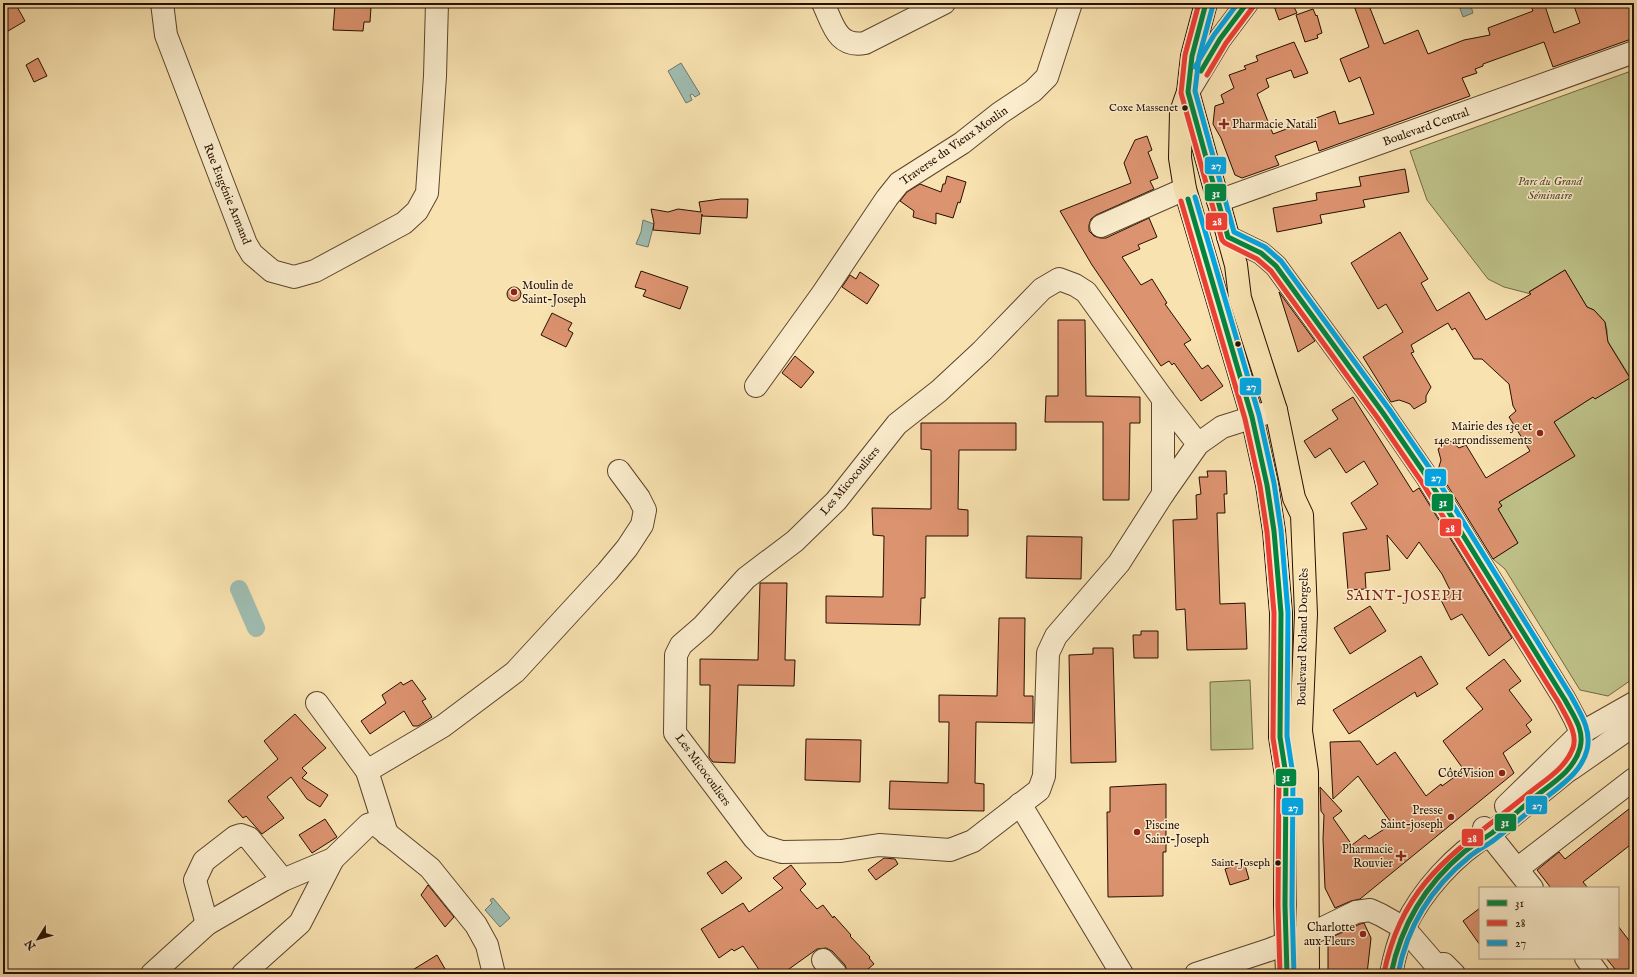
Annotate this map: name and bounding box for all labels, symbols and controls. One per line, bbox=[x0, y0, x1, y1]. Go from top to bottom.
place label: Coxe Massenet bbox=[1109, 101, 1178, 115]
street label: Traverse du Vieux Moulin bbox=[897, 103, 1011, 189]
marker: Coxe Massenet bbox=[1180, 103, 1190, 113]
street label: Boulevard Central bbox=[1381, 104, 1472, 150]
place label: Pharmacie Natali bbox=[1232, 117, 1317, 132]
marker: Pharmacie Natali bbox=[1219, 119, 1229, 129]
street label: Rue Eugénie Armand bbox=[200, 141, 254, 247]
line badge: 27 bbox=[1204, 156, 1227, 175]
text: 27 bbox=[1211, 159, 1221, 173]
park label: Parc du Grand Séminaire bbox=[1518, 174, 1584, 203]
line badge: 31 bbox=[1204, 183, 1227, 202]
text: 31 bbox=[1212, 187, 1220, 201]
line badge: 28 bbox=[1205, 212, 1228, 231]
text: 28 bbox=[1212, 215, 1222, 229]
place label: Moulin de Saint-Joseph bbox=[522, 278, 587, 308]
marker: Moulin de Saint-Joseph bbox=[509, 287, 519, 297]
unlabelled marker bbox=[1233, 339, 1243, 349]
line badge: 27 bbox=[1239, 377, 1262, 396]
text: 27 bbox=[1246, 380, 1256, 394]
place label: Mairie des 13e et 14e arrondissements bbox=[1434, 419, 1532, 448]
marker: Mairie des 13e et 14e arrondissements bbox=[1535, 428, 1545, 438]
street label: Les Micocouliers bbox=[817, 443, 883, 519]
line badge: 27 bbox=[1424, 468, 1447, 487]
text: 27 bbox=[1431, 471, 1441, 485]
line badge: 31 bbox=[1431, 493, 1454, 512]
text: 31 bbox=[1439, 496, 1447, 510]
line badge: 28 bbox=[1439, 518, 1462, 537]
text: 28 bbox=[1445, 522, 1455, 536]
street label: Boulevard Roland Dorgelès bbox=[1294, 568, 1312, 706]
district label: SAINT-JOSEPH bbox=[1346, 587, 1464, 605]
street label: Les Micocouliers bbox=[672, 731, 734, 809]
place label: CôtéVision bbox=[1438, 766, 1495, 781]
line badge: 31 bbox=[1275, 768, 1297, 787]
marker: CôtéVision bbox=[1497, 768, 1507, 778]
text: 31 bbox=[1282, 771, 1290, 785]
line badge: 27 bbox=[1525, 795, 1548, 815]
line badge: 27 bbox=[1281, 797, 1304, 816]
text: 27 bbox=[1532, 799, 1542, 813]
text: 27 bbox=[1288, 801, 1298, 815]
place label: Presse Saint-joseph bbox=[1381, 803, 1444, 833]
marker: Presse Saint-joseph bbox=[1446, 812, 1456, 822]
line badge: 31 bbox=[1494, 813, 1517, 832]
text: 31 bbox=[1501, 816, 1509, 830]
place label: Piscine Saint-Joseph bbox=[1145, 818, 1210, 848]
marker: Piscine Saint-Joseph bbox=[1132, 827, 1142, 837]
line badge: 28 bbox=[1461, 828, 1484, 847]
text: 28 bbox=[1467, 832, 1477, 846]
place label: Pharmacie Rouvier bbox=[1342, 842, 1394, 871]
marker: Pharmacie Rouvier bbox=[1396, 851, 1406, 861]
place label: Saint-Joseph bbox=[1211, 856, 1270, 870]
marker: Saint-Joseph bbox=[1273, 858, 1283, 868]
legend bbox=[1479, 887, 1619, 959]
text: 31 bbox=[1515, 896, 1524, 911]
text: 28 bbox=[1515, 916, 1526, 931]
north arrow bbox=[18, 919, 58, 959]
place label: Charlotte aux Fleurs bbox=[1304, 920, 1355, 949]
marker: Charlotte aux Fleurs bbox=[1358, 929, 1368, 939]
text: N bbox=[22, 936, 40, 953]
text: 27 bbox=[1515, 936, 1526, 951]

